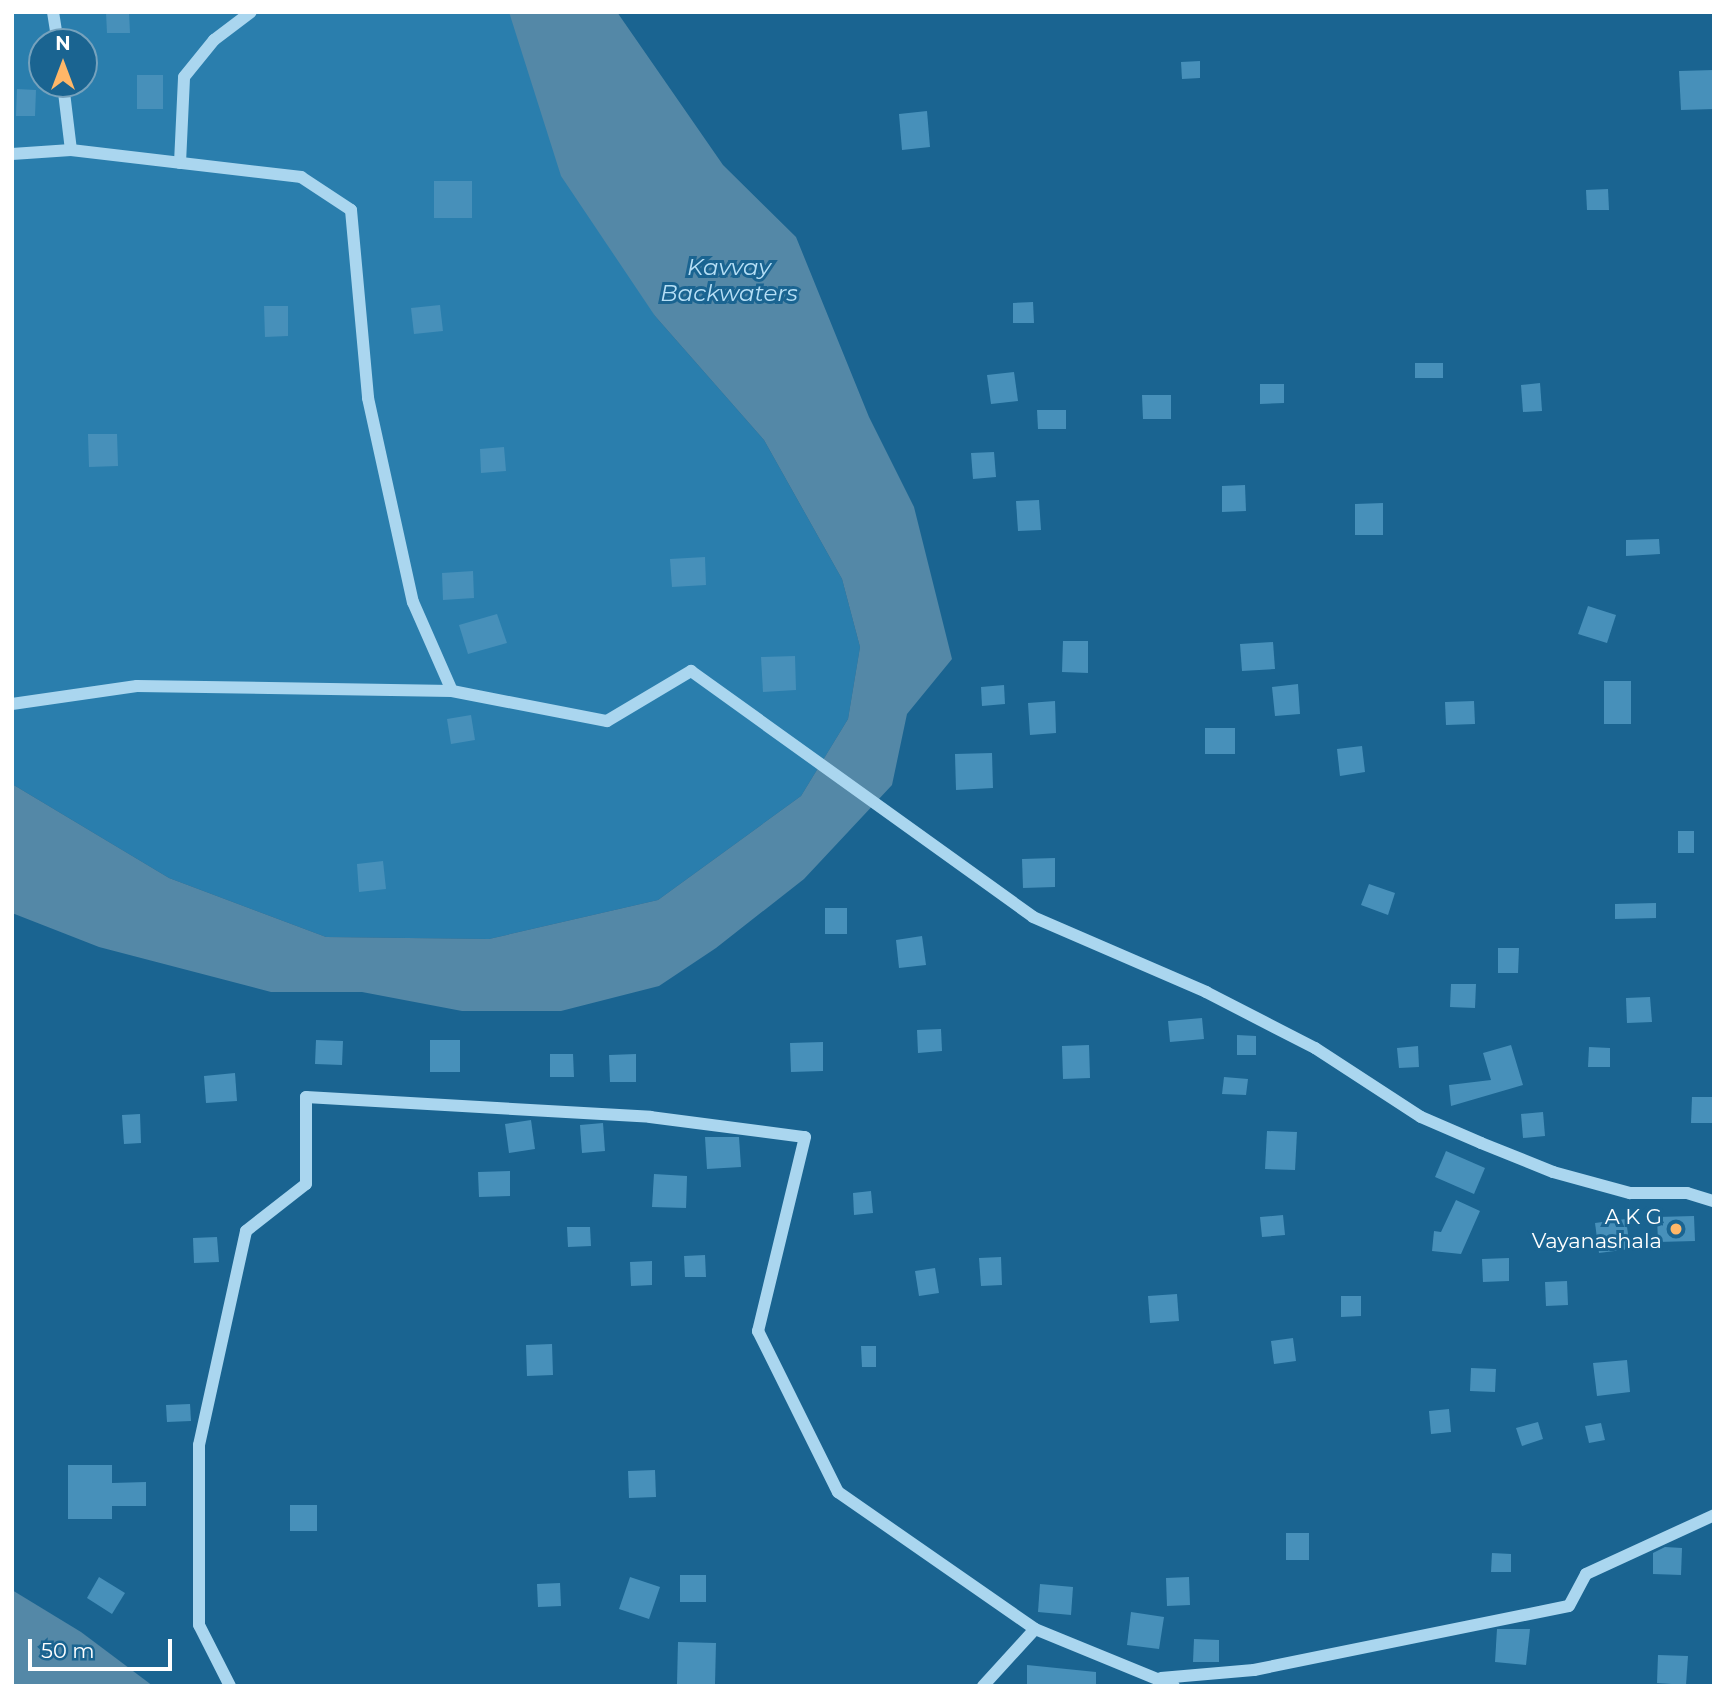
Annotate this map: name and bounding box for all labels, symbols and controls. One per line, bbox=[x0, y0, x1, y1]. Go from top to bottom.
north arrow bbox=[28, 28, 98, 98]
text: N bbox=[55, 32, 71, 55]
water label: Kavvay Backwaters bbox=[660, 253, 798, 307]
place label: A K G Vayanashala bbox=[1532, 1204, 1662, 1254]
marker: A K G Vayanashala bbox=[1668, 1221, 1684, 1237]
scale bar bbox=[32, 1624, 175, 1668]
text: 50 m bbox=[41, 1638, 95, 1663]

